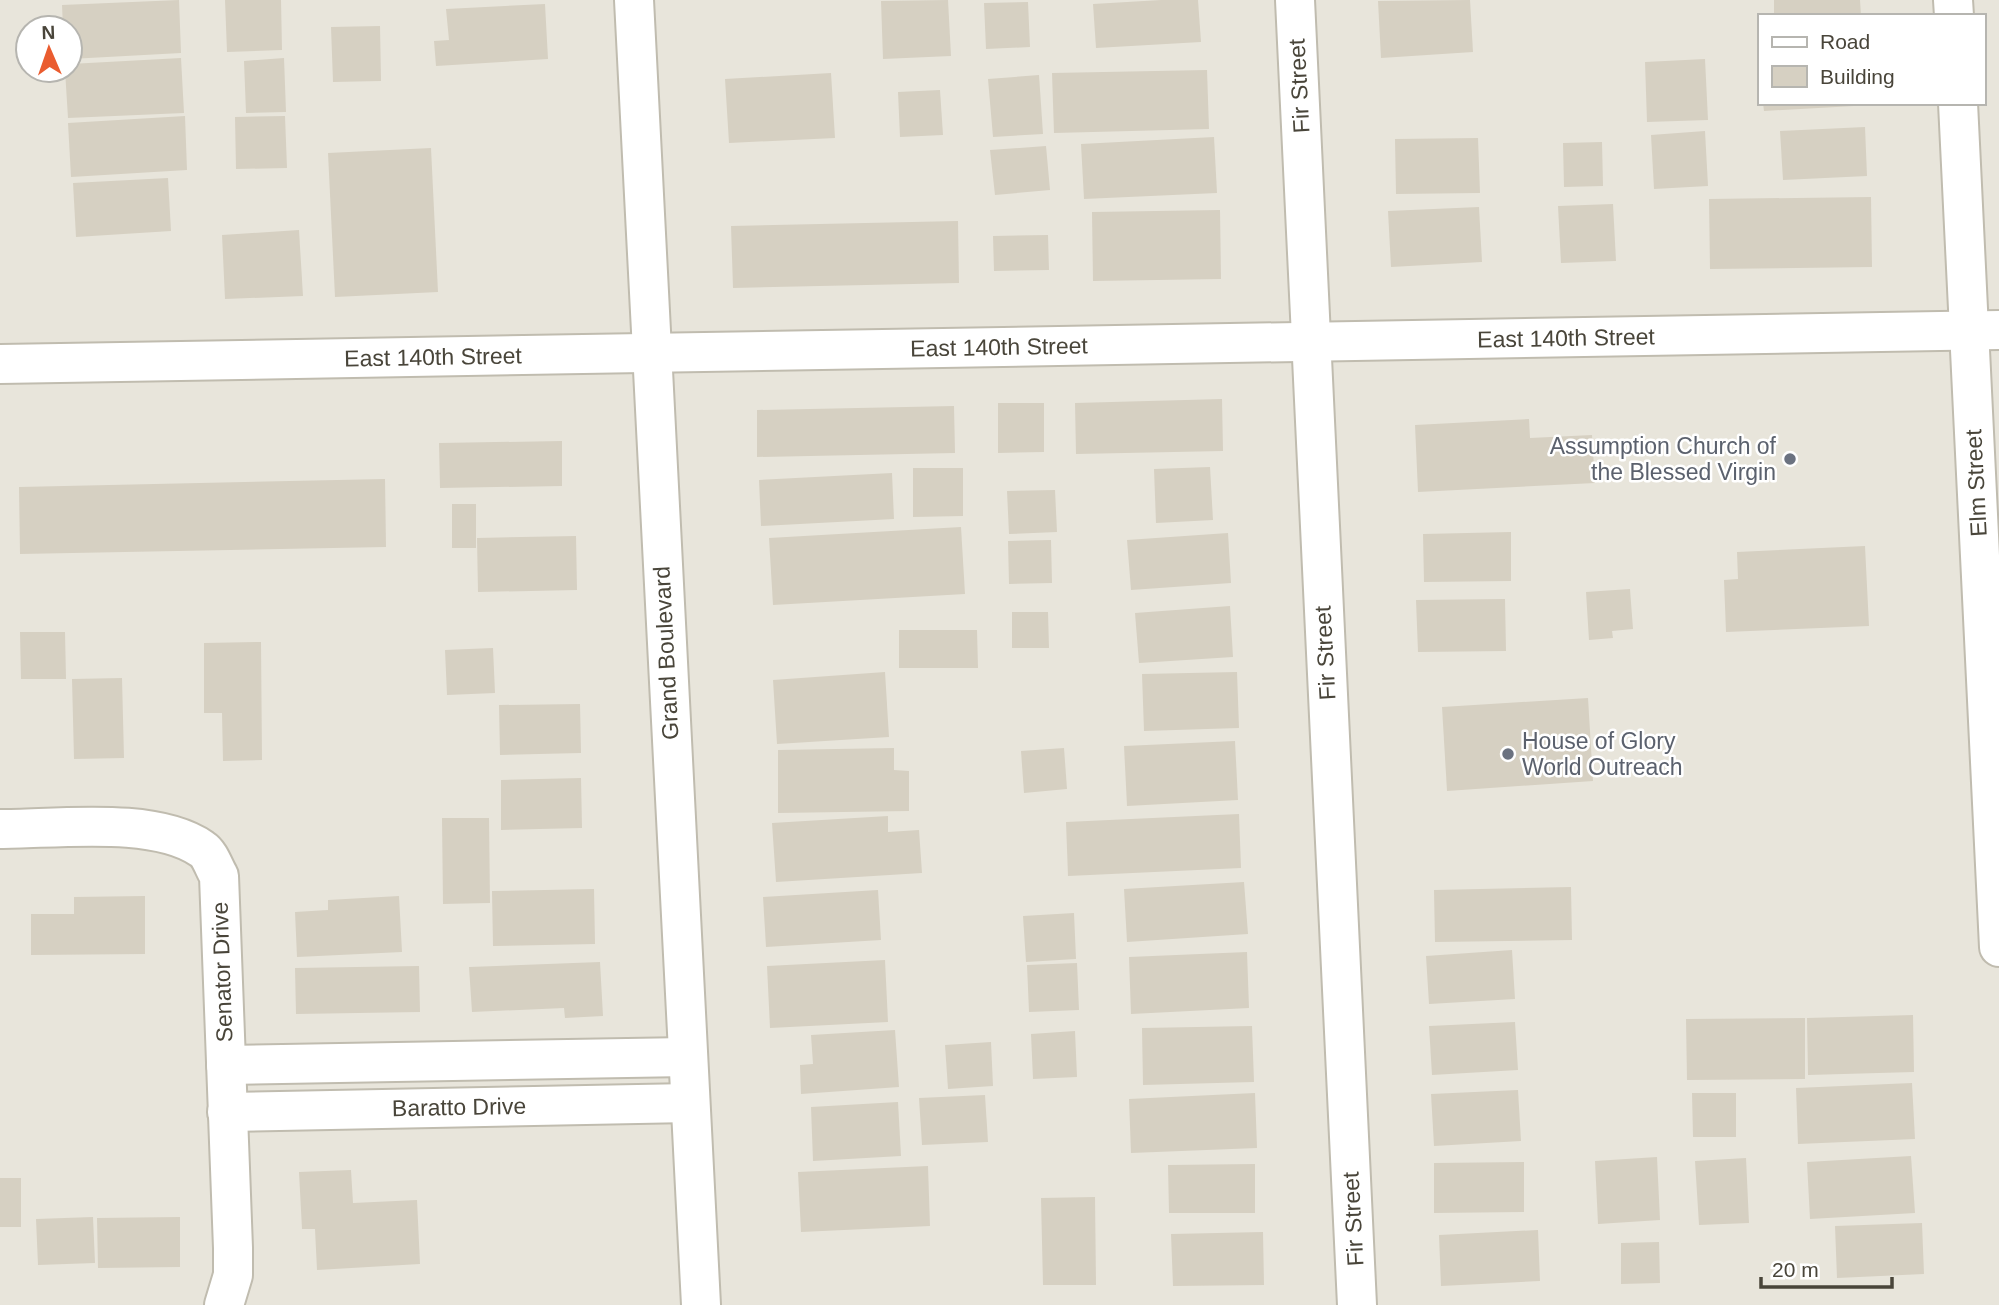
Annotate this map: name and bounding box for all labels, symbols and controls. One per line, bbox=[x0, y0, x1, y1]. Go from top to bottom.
north arrow bbox=[14, 14, 84, 84]
legend bbox=[1758, 14, 1985, 105]
text: N bbox=[41, 22, 56, 43]
text: Road bbox=[1820, 30, 1870, 53]
street label: Fir Street bbox=[1284, 37, 1314, 134]
text: Building bbox=[1820, 65, 1895, 88]
street label: East 140th Street bbox=[1477, 323, 1656, 353]
street label: East 140th Street bbox=[910, 332, 1089, 362]
street label: East 140th Street bbox=[344, 342, 523, 372]
street label: Elm Street bbox=[1960, 428, 1992, 537]
place label: Assumption Church of the Blessed Virgin bbox=[1550, 433, 1777, 485]
marker: Assumption Church of the Blessed Virgin bbox=[1782, 451, 1798, 467]
street label: Grand Boulevard bbox=[648, 565, 684, 741]
street label: Fir Street bbox=[1310, 604, 1340, 701]
place label: House of Glory World Outreach bbox=[1522, 728, 1683, 780]
marker: House of Glory World Outreach bbox=[1500, 746, 1516, 762]
street label: Senator Drive bbox=[207, 901, 237, 1043]
street label: Baratto Drive bbox=[392, 1093, 526, 1121]
street label: Fir Street bbox=[1338, 1170, 1368, 1267]
scale bar bbox=[1761, 1246, 1892, 1290]
text: 20 m bbox=[1772, 1258, 1819, 1281]

